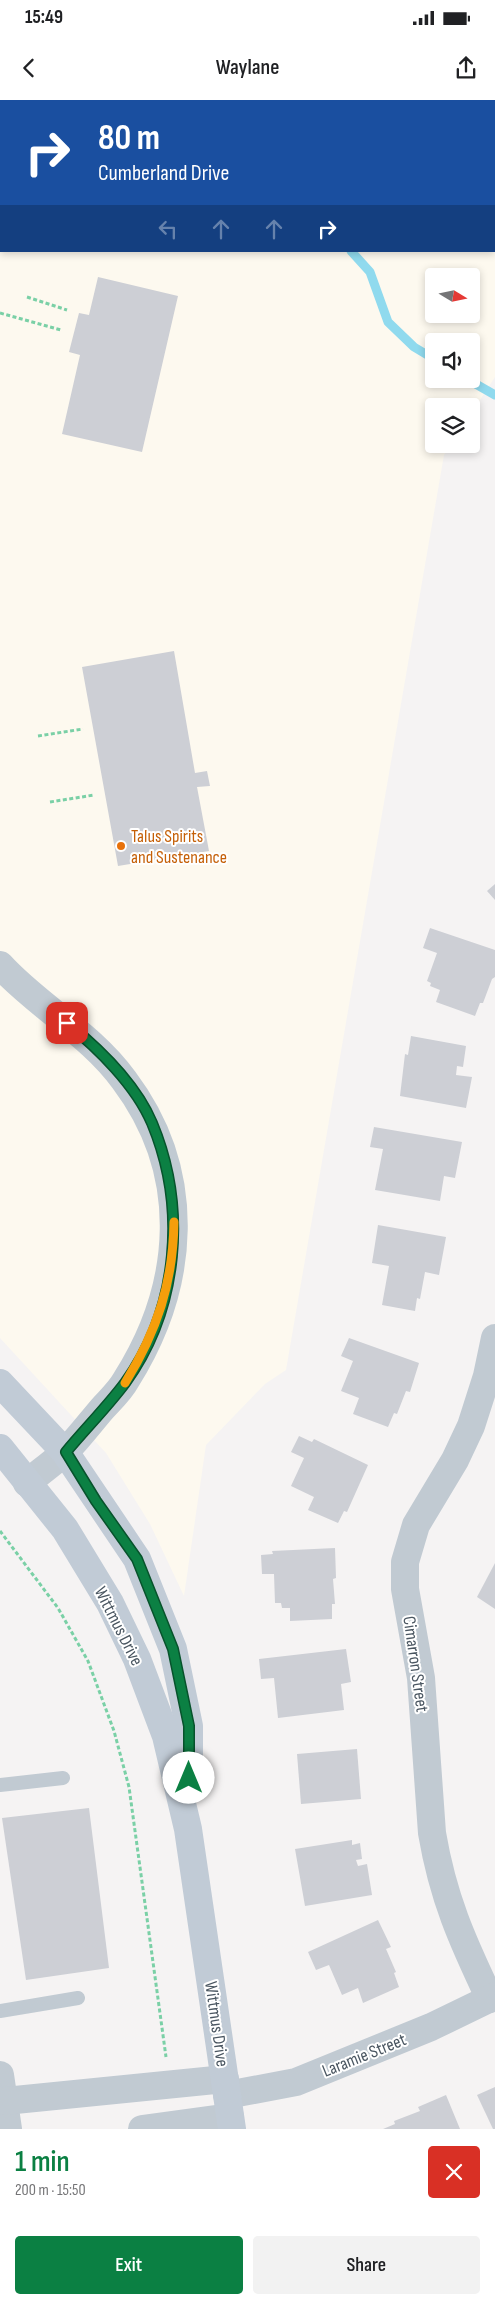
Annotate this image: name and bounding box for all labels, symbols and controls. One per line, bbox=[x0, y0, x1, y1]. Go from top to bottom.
text: 15:49 bbox=[25, 6, 63, 29]
icon: back bbox=[15, 54, 43, 82]
text: Waylane bbox=[216, 54, 279, 81]
icon: share bbox=[452, 54, 480, 82]
text: 80 m bbox=[98, 117, 160, 160]
icon: right bbox=[15, 120, 80, 185]
text: Cumberland Drive bbox=[98, 160, 229, 187]
icon: left bbox=[154, 215, 182, 243]
icon: ahead bbox=[207, 215, 235, 243]
icon: ahead bbox=[260, 215, 288, 243]
icon: right bbox=[313, 215, 341, 243]
north arrow bbox=[425, 268, 480, 322]
map controls bbox=[425, 268, 480, 453]
button: sound bbox=[425, 333, 480, 388]
button: layers bbox=[425, 398, 480, 453]
place label: Talus Spirits and Sustenance bbox=[131, 826, 227, 868]
marker: Talus Spirits and Sustenance bbox=[115, 840, 127, 852]
pin bbox=[46, 1002, 88, 1044]
icon: arrive bbox=[53, 1009, 81, 1037]
street label: Wittmus Drive bbox=[90, 1583, 147, 1669]
street label: Cimarron Street bbox=[398, 1615, 433, 1714]
position arrow bbox=[162, 1751, 214, 1803]
street label: Wittmus Drive bbox=[200, 1980, 233, 2068]
street label: Laramie Street bbox=[319, 2029, 410, 2082]
text: 1 min bbox=[15, 2144, 70, 2180]
button: close bbox=[428, 2146, 480, 2198]
text: 200 m · 15:50 bbox=[15, 2181, 86, 2200]
button: Exit bbox=[15, 2236, 243, 2294]
button: Share bbox=[253, 2236, 480, 2294]

